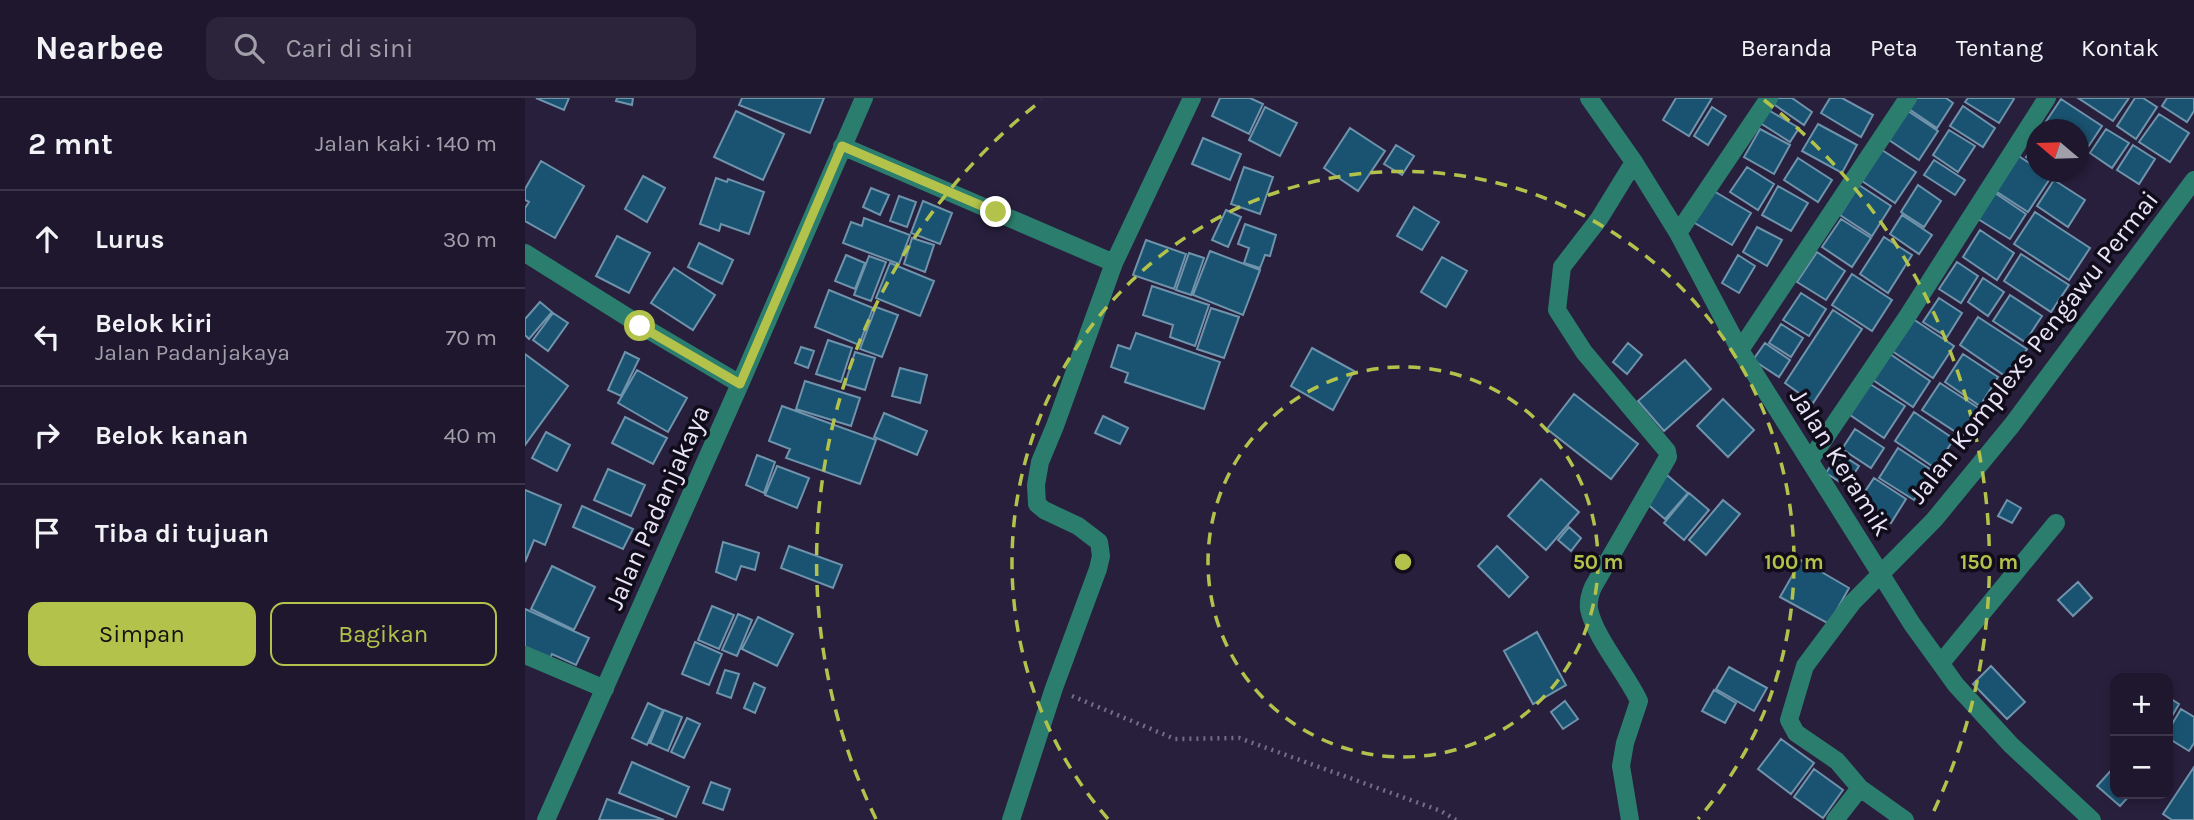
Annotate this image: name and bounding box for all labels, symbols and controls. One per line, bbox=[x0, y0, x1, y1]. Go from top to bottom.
search box bbox=[206, 17, 696, 80]
text: Nearbee bbox=[35, 29, 164, 67]
icon: search bbox=[230, 29, 268, 67]
text: Cari di sini bbox=[286, 33, 413, 64]
text: Beranda bbox=[1741, 34, 1832, 62]
text: Peta bbox=[1870, 34, 1918, 62]
text: Tentang bbox=[1956, 34, 2043, 62]
text: Kontak bbox=[2081, 34, 2159, 62]
north arrow bbox=[2026, 119, 2089, 182]
text: 2 mnt bbox=[28, 126, 113, 162]
text: Jalan kaki · 140 m bbox=[315, 130, 497, 157]
street label: Jalan Komplexs Pengawu Permai bbox=[1902, 185, 2165, 510]
route end bbox=[980, 196, 1011, 227]
icon: ahead bbox=[28, 220, 66, 258]
text: Lurus bbox=[95, 224, 164, 255]
text: 30 m bbox=[443, 226, 497, 253]
text: Belok kiri bbox=[95, 308, 213, 339]
route start bbox=[624, 310, 655, 341]
icon: left bbox=[28, 318, 66, 356]
text: 70 m bbox=[446, 324, 497, 351]
text: Jalan Padanjakaya bbox=[95, 339, 290, 366]
street label: Jalan Keramik bbox=[1783, 383, 1898, 542]
street label: Jalan Padanjakaya bbox=[599, 400, 716, 614]
icon: right bbox=[28, 416, 66, 454]
text: Belok kanan bbox=[95, 420, 248, 451]
text: 40 m bbox=[444, 422, 497, 449]
icon: arrive bbox=[28, 514, 66, 552]
text: Tiba di tujuan bbox=[95, 518, 269, 549]
centre of rings bbox=[1391, 550, 1415, 574]
text: 50 m bbox=[1573, 550, 1623, 574]
text: 100 m bbox=[1764, 550, 1824, 574]
text: 150 m bbox=[1960, 550, 2018, 574]
button: Simpan bbox=[28, 602, 256, 666]
button: Bagikan bbox=[270, 602, 497, 666]
map controls bbox=[2110, 673, 2173, 799]
button: + bbox=[2110, 673, 2173, 736]
button: − bbox=[2110, 736, 2173, 799]

